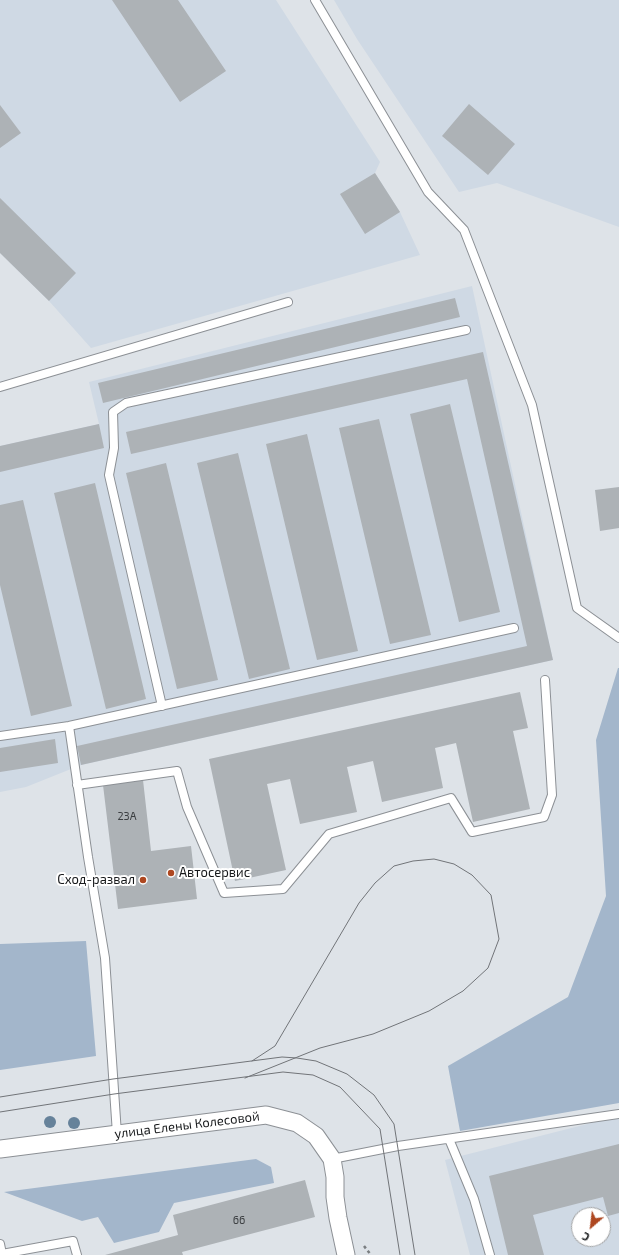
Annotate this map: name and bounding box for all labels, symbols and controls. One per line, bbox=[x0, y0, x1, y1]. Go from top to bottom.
house number: 23А bbox=[117, 809, 137, 823]
place label: Автосервис bbox=[179, 865, 250, 881]
marker: Автосервис bbox=[166, 868, 176, 878]
place label: Сход-развал bbox=[57, 872, 135, 888]
marker: Сход-развал bbox=[138, 875, 148, 885]
street label: улица Елены Колесовой bbox=[114, 1108, 260, 1142]
north arrow bbox=[571, 1207, 611, 1247]
house number: 66 bbox=[233, 1213, 245, 1227]
text: С bbox=[580, 1230, 592, 1244]

